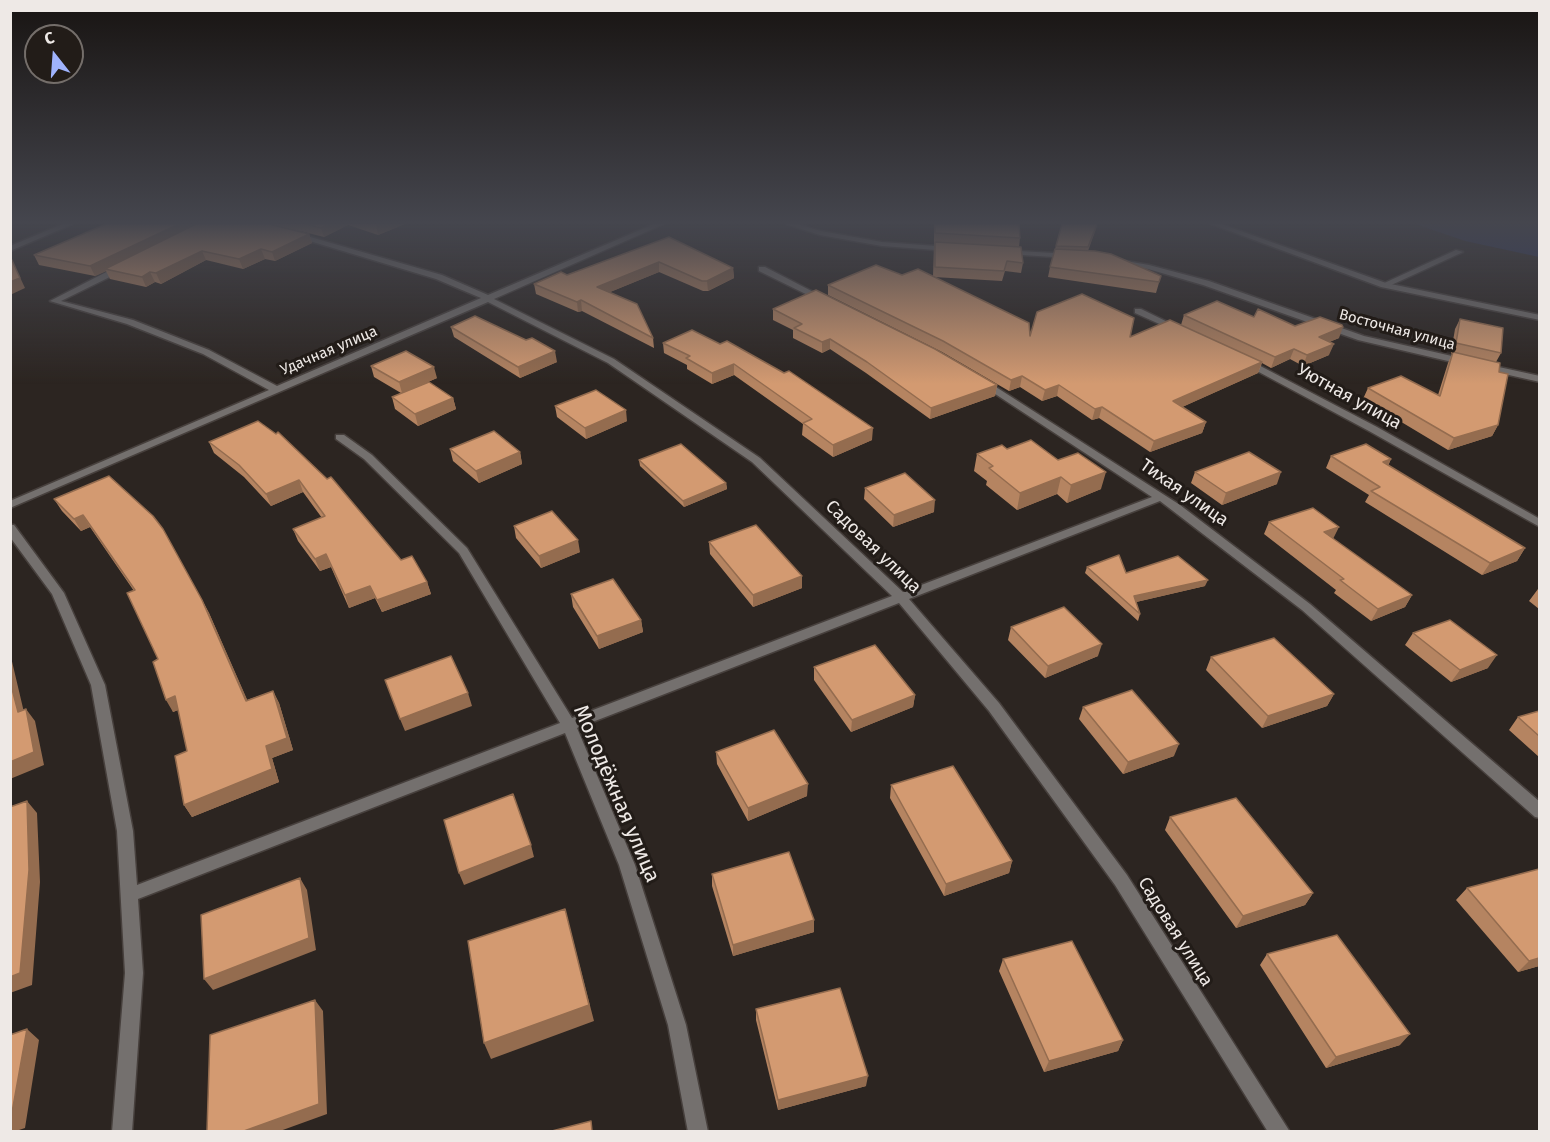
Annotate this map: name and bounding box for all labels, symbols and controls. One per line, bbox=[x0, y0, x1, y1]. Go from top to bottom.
north arrow bbox=[24, 24, 84, 84]
text: С bbox=[42, 28, 56, 49]
street label: Восточная улица bbox=[1337, 306, 1457, 354]
street label: Удачная улица bbox=[278, 323, 380, 379]
street label: Уютная улица bbox=[1293, 359, 1405, 435]
street label: Тихая улица bbox=[1136, 455, 1232, 531]
street label: Садовая улица bbox=[821, 496, 925, 598]
street label: Молодёжная улица bbox=[567, 702, 665, 886]
street label: Садовая улица bbox=[1133, 873, 1217, 991]

